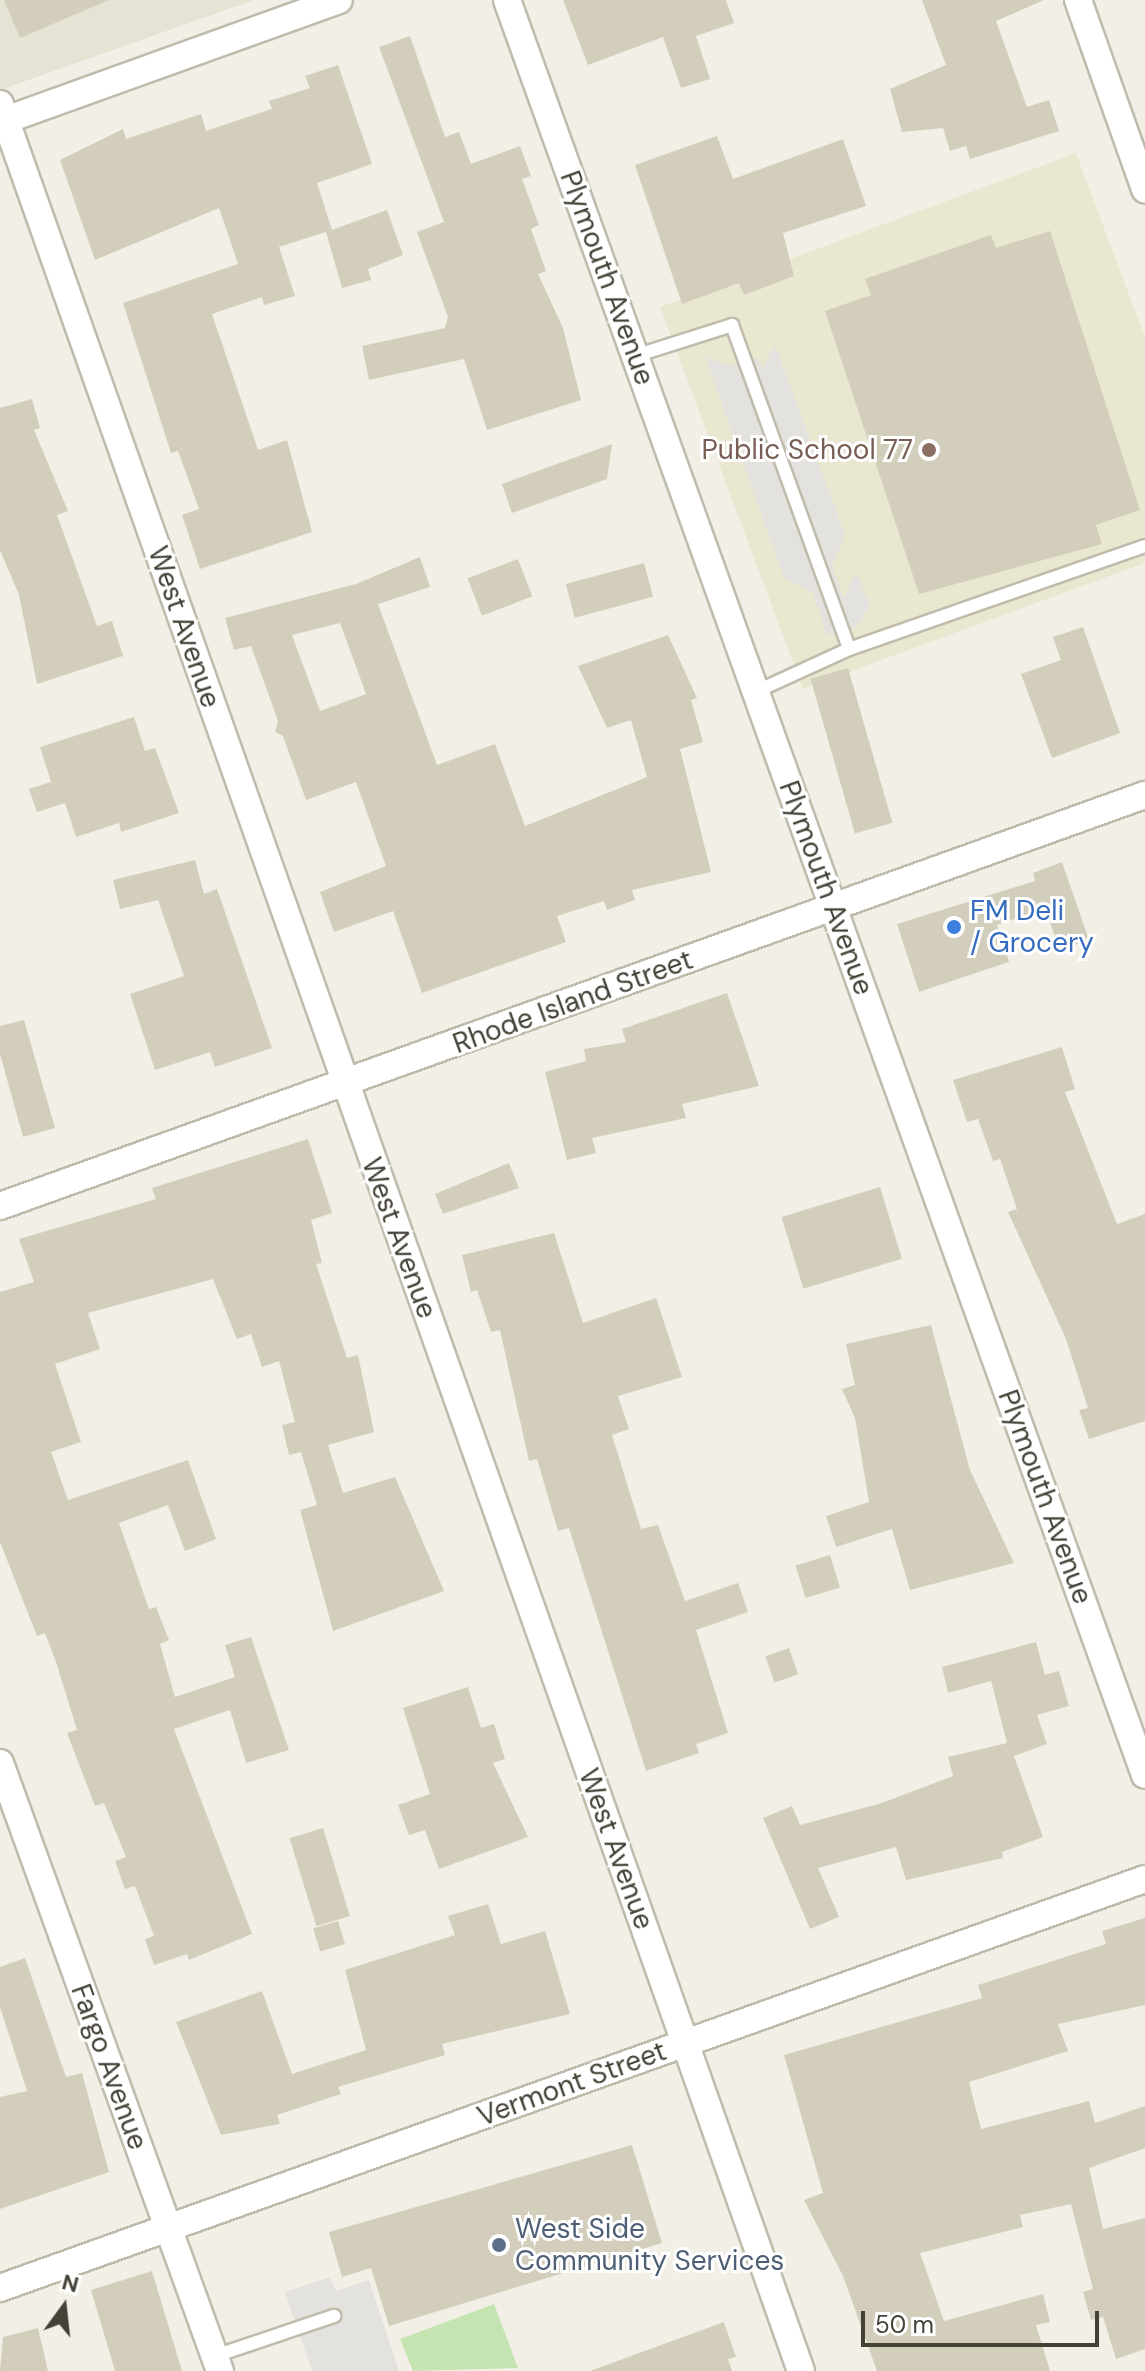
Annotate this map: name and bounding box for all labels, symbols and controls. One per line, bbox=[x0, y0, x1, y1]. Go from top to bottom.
street label: Plymouth Avenue bbox=[553, 166, 661, 390]
place label: Public School 77 bbox=[702, 433, 913, 467]
marker: Public School 77 bbox=[920, 441, 938, 459]
street label: West Avenue bbox=[141, 542, 227, 712]
street label: Plymouth Avenue bbox=[772, 776, 880, 1000]
place label: FM Deli / Grocery bbox=[970, 894, 1094, 960]
marker: FM Deli / Grocery bbox=[945, 918, 963, 936]
street label: Rhode Island Street bbox=[448, 943, 698, 1061]
street label: West Avenue bbox=[354, 1153, 444, 1323]
street label: Plymouth Avenue bbox=[991, 1385, 1099, 1609]
street label: West Avenue bbox=[571, 1764, 661, 1934]
street label: Fargo Avenue bbox=[64, 1980, 154, 2154]
street label: Vermont Street bbox=[473, 2034, 671, 2134]
place label: West Side Community Services bbox=[515, 2212, 784, 2278]
marker: West Side Community Services bbox=[490, 2236, 508, 2254]
north arrow bbox=[24, 2267, 104, 2347]
text: N bbox=[59, 2267, 82, 2299]
scale bar bbox=[865, 2295, 1103, 2345]
text: 50 m bbox=[875, 2309, 934, 2340]

